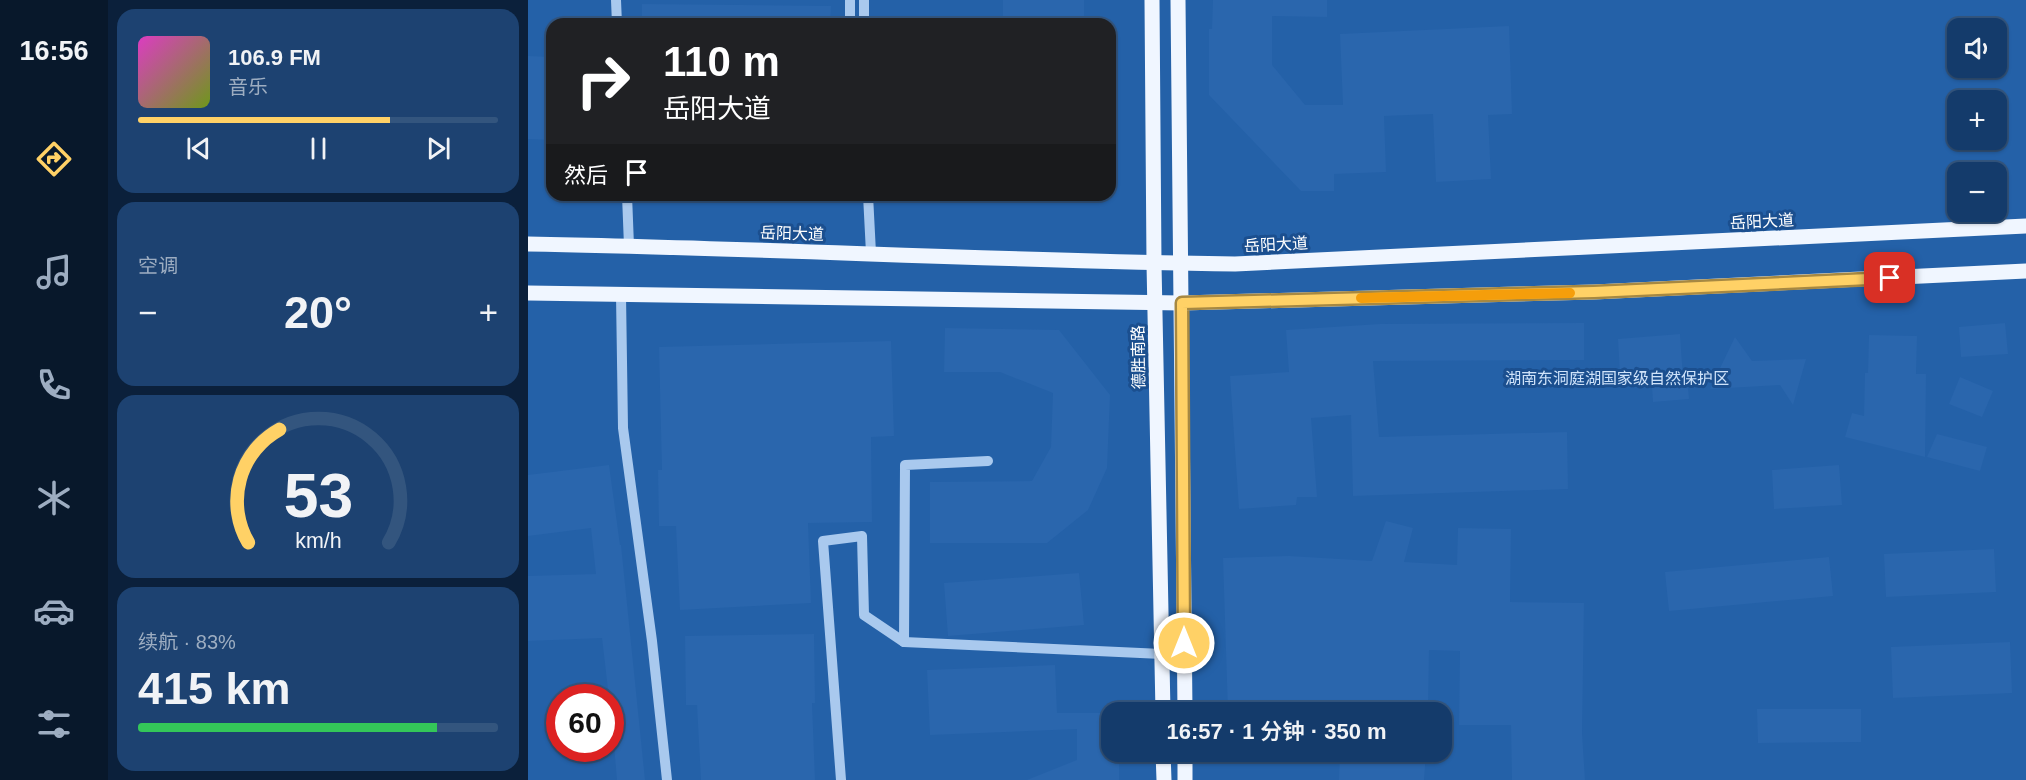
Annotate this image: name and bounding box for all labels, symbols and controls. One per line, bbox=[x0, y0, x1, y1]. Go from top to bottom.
map controls bbox=[1947, 18, 2007, 222]
button: sound bbox=[1947, 18, 2007, 78]
text: 16:56 bbox=[19, 36, 89, 66]
text: 110 m bbox=[663, 38, 780, 85]
icon: right bbox=[564, 42, 642, 120]
text: 106.9 FM bbox=[228, 45, 321, 70]
text: 音乐 bbox=[228, 76, 268, 98]
button: + bbox=[1947, 90, 2007, 150]
text: 岳阳大道 bbox=[663, 94, 771, 124]
icon: previous bbox=[182, 132, 215, 165]
icon: pause bbox=[302, 132, 335, 165]
icon: next bbox=[422, 132, 455, 165]
icon: directions bbox=[33, 138, 75, 180]
icon: arrive bbox=[620, 156, 653, 189]
button: − bbox=[1947, 162, 2007, 222]
text: 然后 bbox=[564, 163, 608, 188]
street label: 岳阳大道 bbox=[1730, 211, 1794, 232]
street label: 岳阳大道 bbox=[760, 224, 824, 243]
street label: 岳阳大道 bbox=[1244, 234, 1308, 255]
icon: music bbox=[33, 251, 75, 293]
pin bbox=[1864, 252, 1915, 303]
text: 空调 bbox=[138, 255, 178, 277]
icon: arrive bbox=[1873, 261, 1906, 294]
text: 20° bbox=[284, 287, 352, 338]
text: − bbox=[138, 294, 157, 331]
text: + bbox=[479, 294, 498, 331]
street label: 德胜南路 bbox=[1129, 325, 1148, 389]
icon: phone bbox=[33, 364, 75, 406]
park label: 湖南东洞庭湖国家级自然保护区 bbox=[1505, 369, 1729, 387]
text: 53 bbox=[283, 462, 353, 531]
icon: climate bbox=[33, 477, 75, 519]
text: km/h bbox=[295, 530, 341, 554]
icon: car bbox=[33, 590, 75, 632]
position arrow bbox=[1152, 611, 1216, 675]
text: 续航 · 83% bbox=[138, 631, 236, 653]
text: 415 km bbox=[138, 663, 291, 714]
speed limit sign: 60 bbox=[546, 684, 624, 762]
icon: filters bbox=[33, 703, 75, 745]
text: 16:57 · 1 分钟 · 350 m bbox=[1166, 719, 1387, 744]

